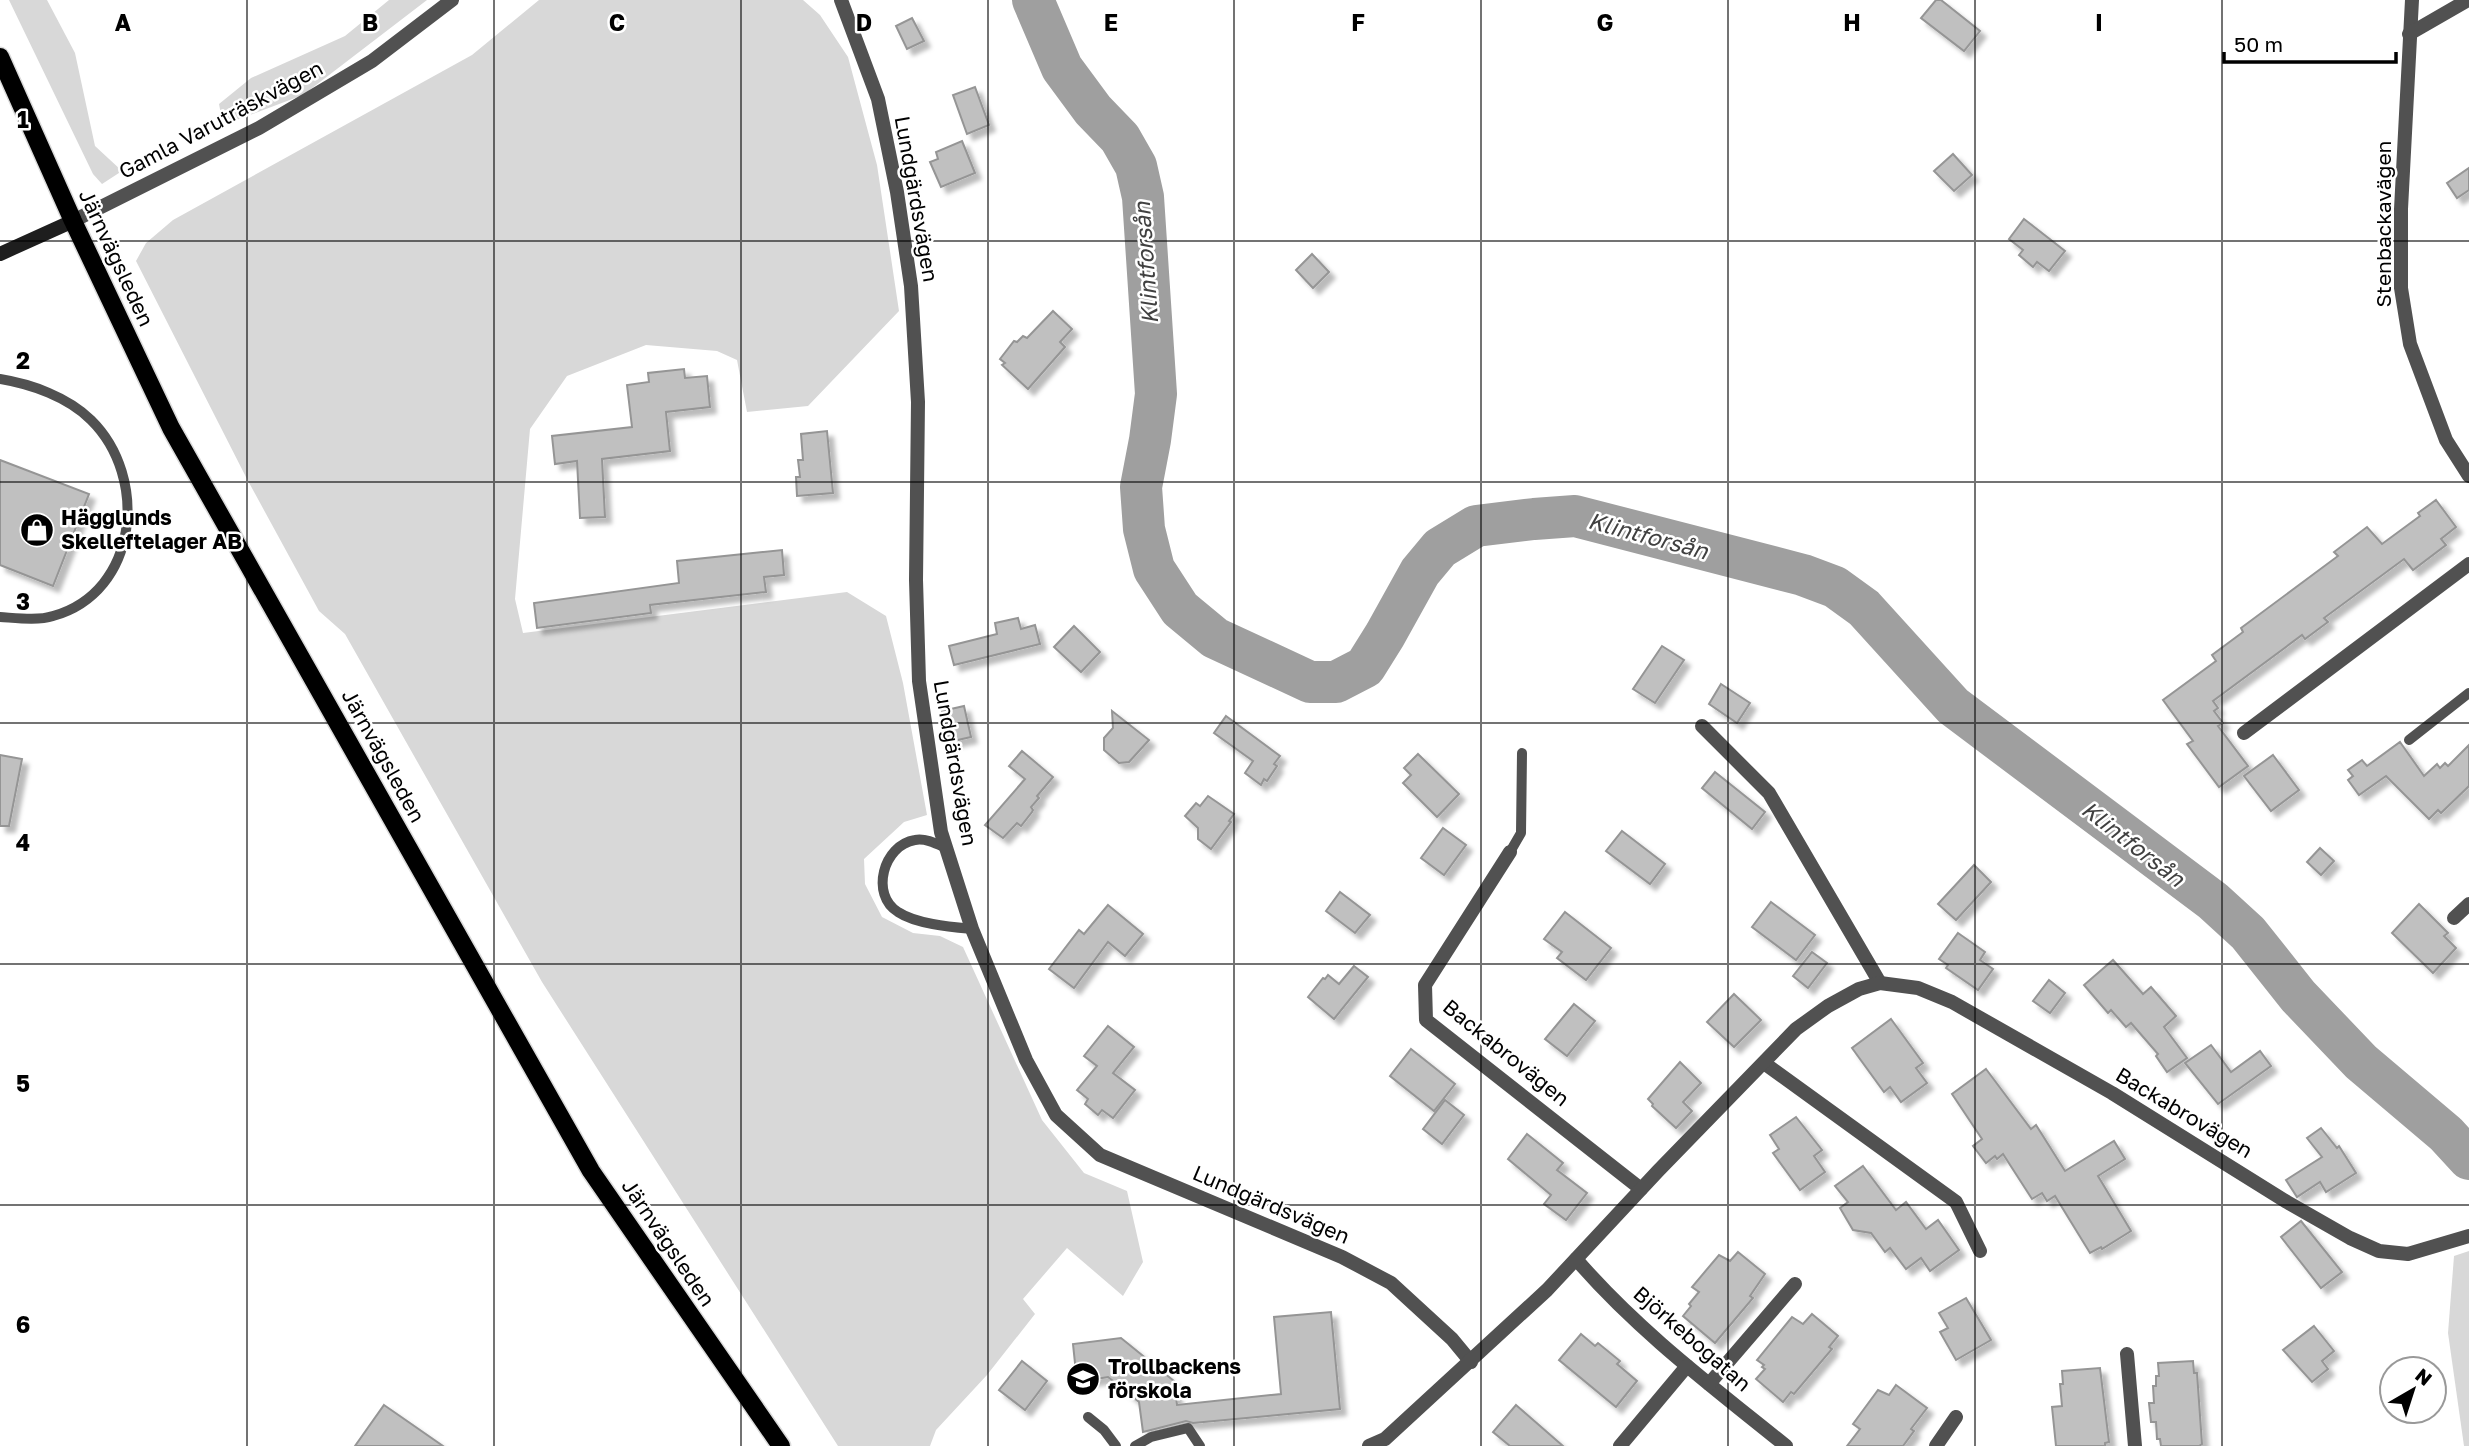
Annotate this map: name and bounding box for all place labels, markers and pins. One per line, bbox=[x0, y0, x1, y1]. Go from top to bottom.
place label: Hägglunds Skelleftelager AB bbox=[61, 504, 242, 554]
shop icon: Hägglunds Skelleftelager AB bbox=[18, 511, 56, 549]
place label: Trollbackens förskola bbox=[1108, 1353, 1241, 1403]
school or university icon: Trollbackens förskola bbox=[1064, 1360, 1102, 1398]

